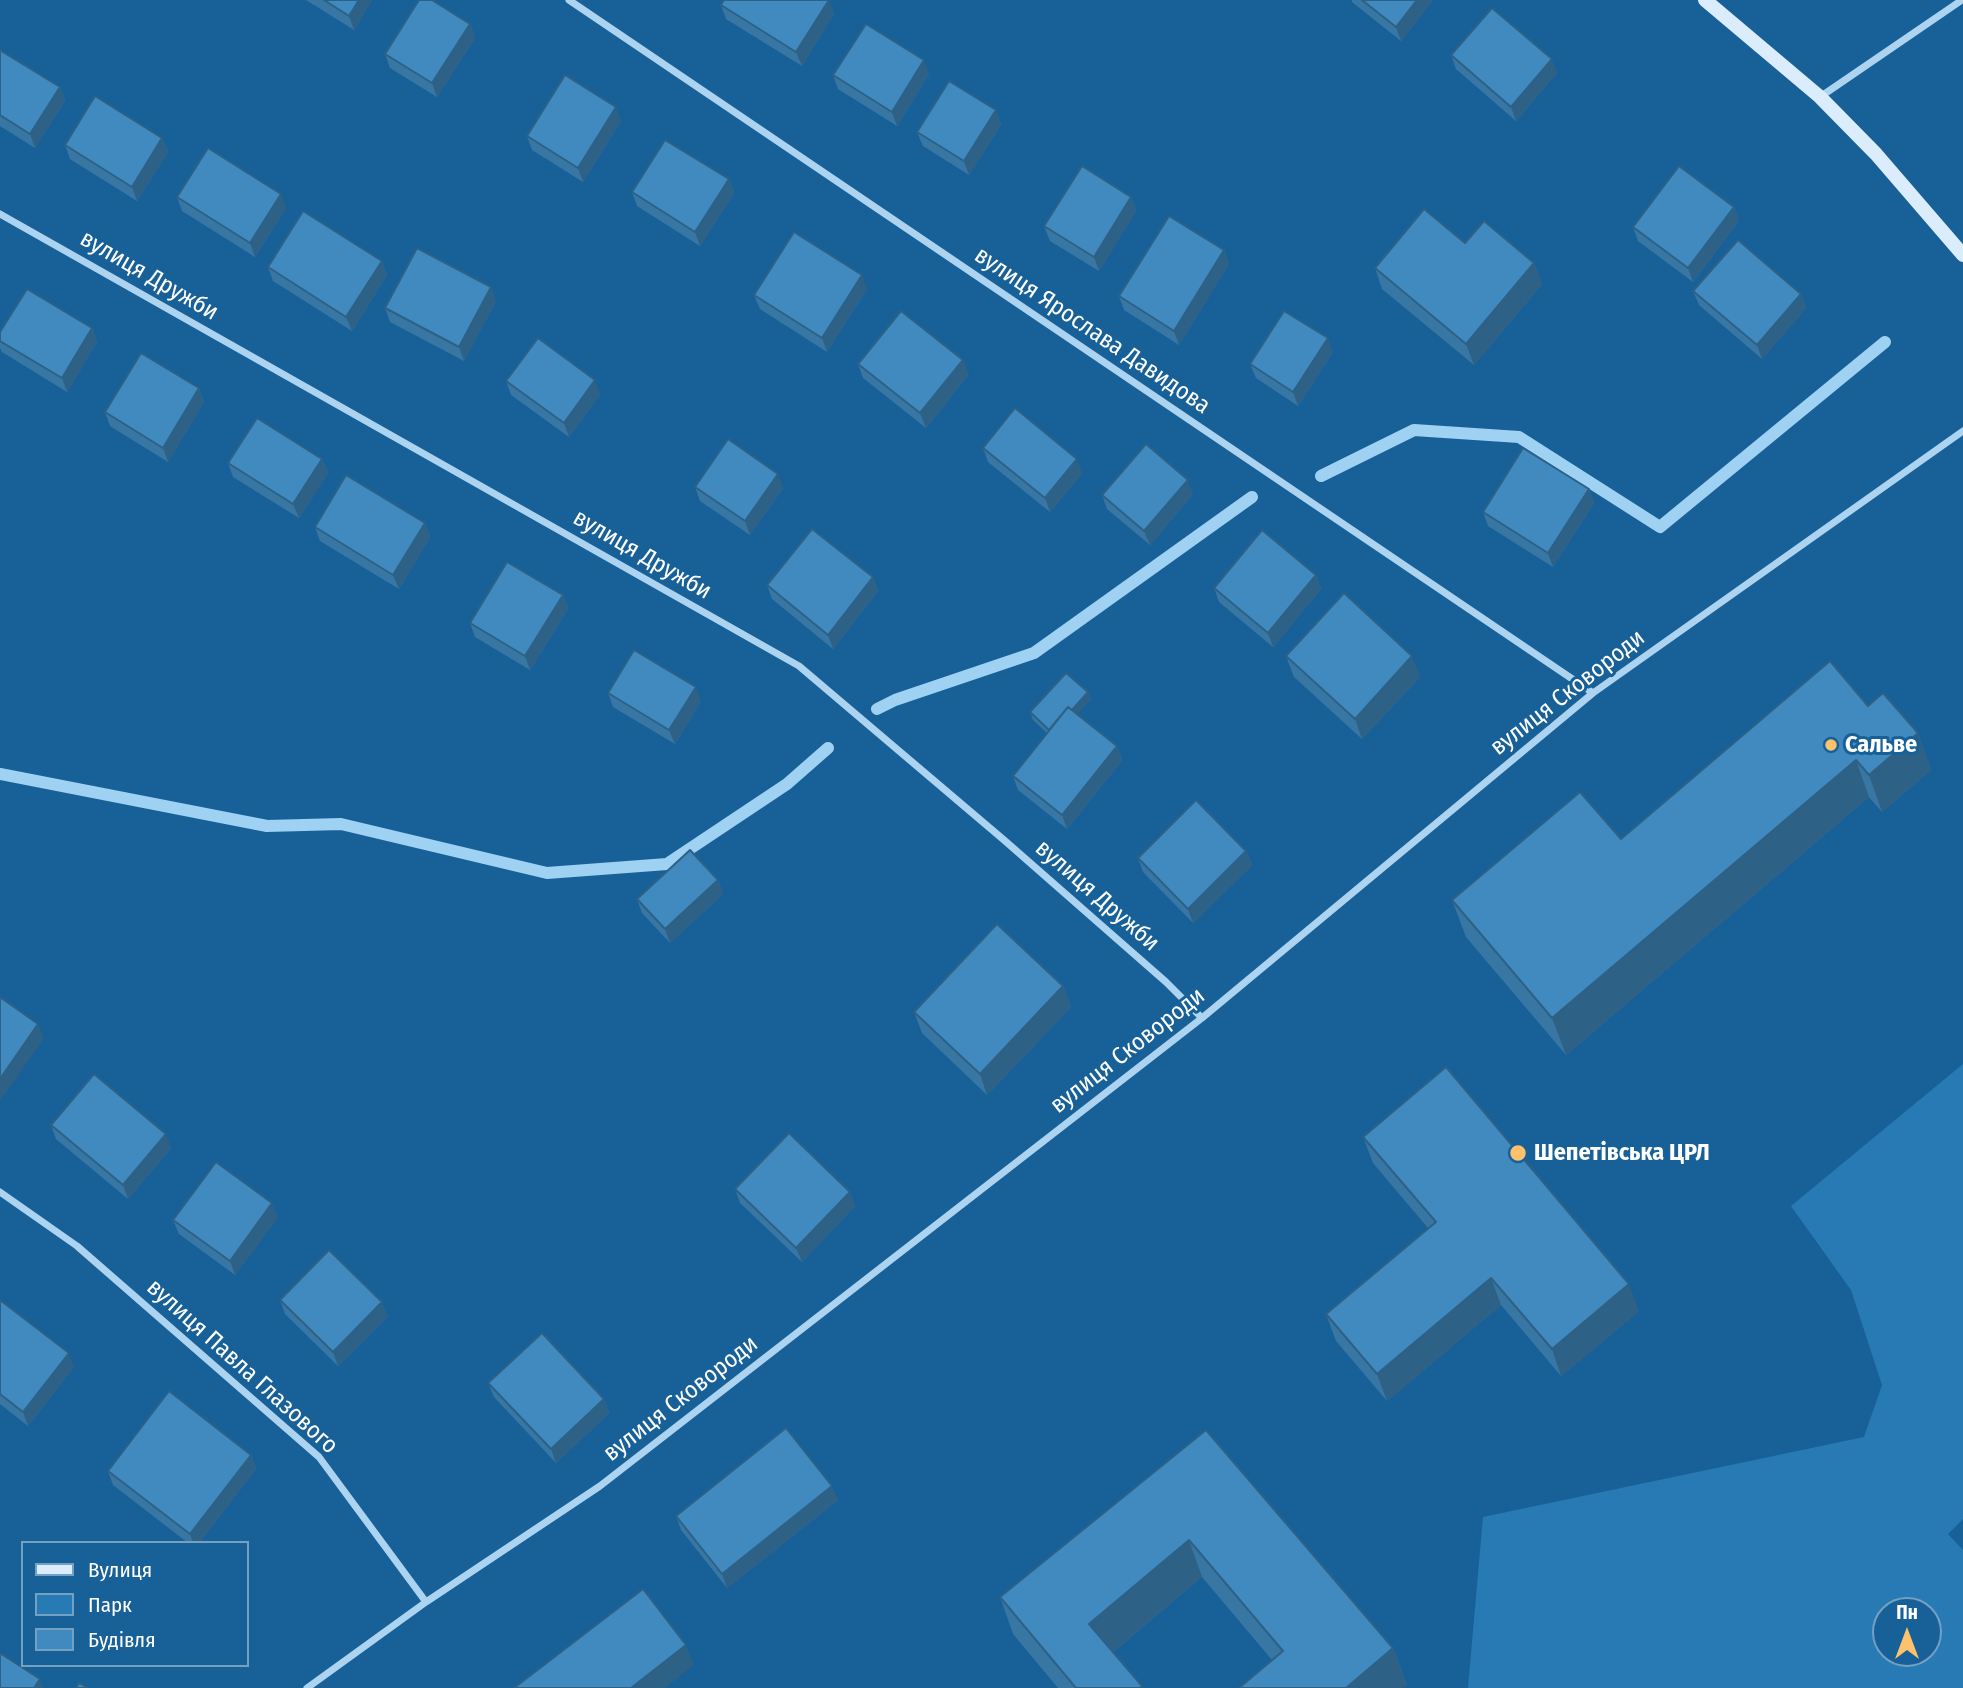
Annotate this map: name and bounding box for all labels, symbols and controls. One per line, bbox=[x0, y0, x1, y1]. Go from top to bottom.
street label: вулиця Дружби bbox=[75, 225, 223, 327]
street label: вулиця Ярослава Давидова bbox=[969, 241, 1215, 421]
street label: вулиця Дружби bbox=[568, 504, 716, 606]
street label: вулиця Сковороди bbox=[1485, 624, 1651, 762]
place label: Сальве bbox=[1845, 731, 1917, 759]
marker: Сальве bbox=[1823, 737, 1839, 753]
street label: вулиця Дружби bbox=[1029, 834, 1165, 958]
street label: вулиця Сковороди bbox=[1045, 982, 1211, 1120]
place label: Шепетівська ЦРЛ bbox=[1534, 1139, 1710, 1167]
marker: Шепетівська ЦРЛ bbox=[1508, 1143, 1528, 1163]
street label: вулиця Павла Глазового bbox=[140, 1274, 344, 1460]
street label: вулиця Сковороди bbox=[598, 1330, 764, 1468]
legend bbox=[21, 1541, 248, 1667]
text: Вулиця bbox=[88, 1557, 152, 1583]
text: Парк bbox=[88, 1592, 132, 1618]
north arrow bbox=[1872, 1597, 1942, 1667]
text: Пн bbox=[1896, 1601, 1918, 1624]
text: Будівля bbox=[88, 1627, 156, 1653]

